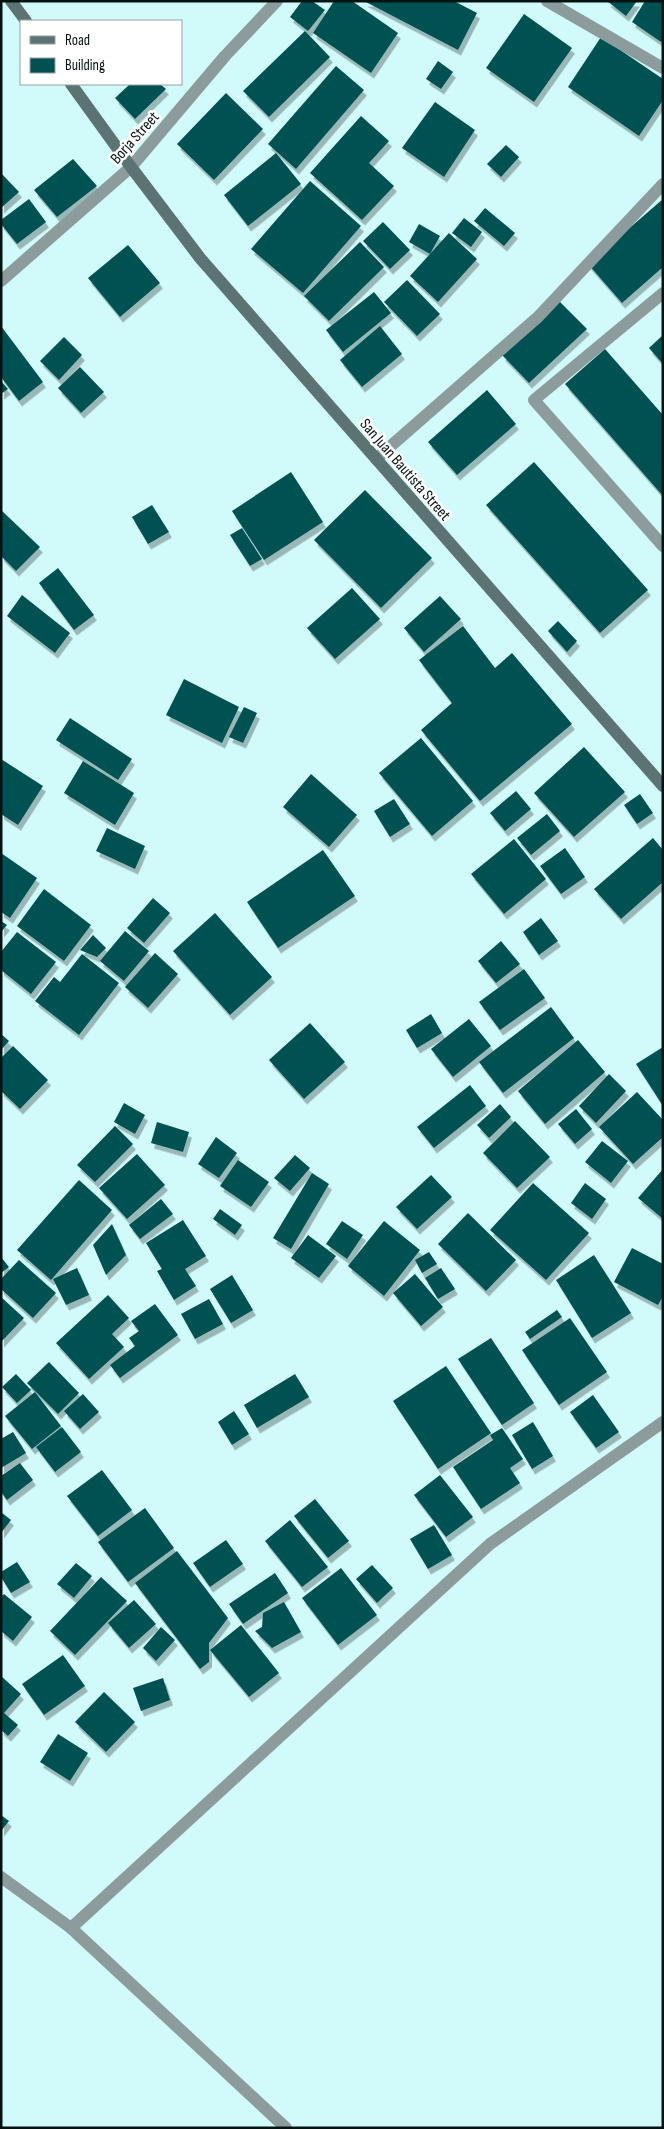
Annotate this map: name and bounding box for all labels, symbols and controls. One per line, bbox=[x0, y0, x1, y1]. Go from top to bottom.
legend bbox=[20, 20, 182, 85]
text: Road bbox=[65, 31, 90, 50]
text: Building bbox=[65, 56, 105, 75]
street label: Borja Street bbox=[107, 108, 164, 168]
street label: San Juan Bautista Street bbox=[355, 415, 454, 525]

